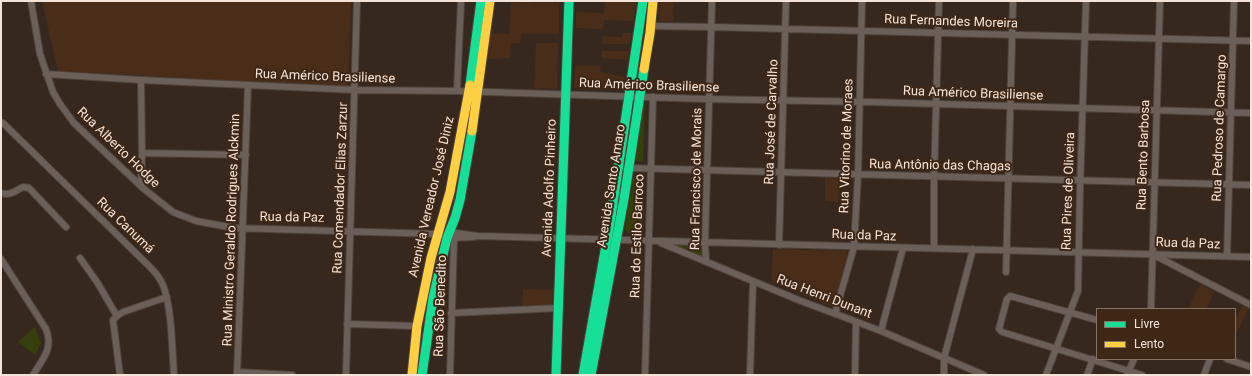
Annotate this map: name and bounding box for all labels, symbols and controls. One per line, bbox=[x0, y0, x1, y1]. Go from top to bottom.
street label: Rua Fernandes Moreira bbox=[884, 12, 1018, 32]
street label: Rua Pedroso de Camargo bbox=[1210, 54, 1230, 202]
street label: Rua José de Carvalho bbox=[762, 59, 782, 185]
street label: Rua Américo Brasiliense bbox=[255, 67, 395, 87]
street label: Rua Américo Brasiliense bbox=[579, 76, 719, 96]
street label: Rua Vitorino de Moraes bbox=[837, 78, 857, 214]
street label: Rua Américo Brasiliense bbox=[903, 84, 1043, 104]
street label: Rua Bento Barbosa bbox=[1134, 100, 1154, 210]
street label: Rua Comendador Elias Zarzur bbox=[330, 102, 352, 274]
street label: Rua Alberto Hodge bbox=[73, 105, 163, 191]
street label: Rua Francisco de Morais bbox=[688, 108, 706, 250]
street label: Rua Ministro Geraldo Rodrigues Alckmin bbox=[220, 113, 244, 347]
street label: Avenida Vereador José Diniz bbox=[406, 115, 458, 279]
street label: Avenida Adolfo Pinheiro bbox=[540, 119, 560, 257]
street label: Avenida Santo Amaro bbox=[595, 123, 629, 249]
street label: Rua Pires de Oliveira bbox=[1059, 132, 1079, 250]
street label: Rua Antônio das Chagas bbox=[869, 157, 1011, 175]
street label: Rua do Estilo Barroco bbox=[628, 174, 648, 298]
street label: Rua Canumá bbox=[93, 195, 157, 257]
street label: Rua da Paz bbox=[259, 210, 325, 226]
street label: Rua da Paz bbox=[831, 227, 897, 245]
street label: Rua da Paz bbox=[1155, 235, 1221, 253]
street label: Rua São Benedito bbox=[431, 255, 451, 357]
street label: Rua Henri Dunant bbox=[774, 272, 874, 322]
legend bbox=[1096, 308, 1236, 360]
text: Livre bbox=[1134, 317, 1160, 331]
text: Lento bbox=[1134, 337, 1164, 351]

